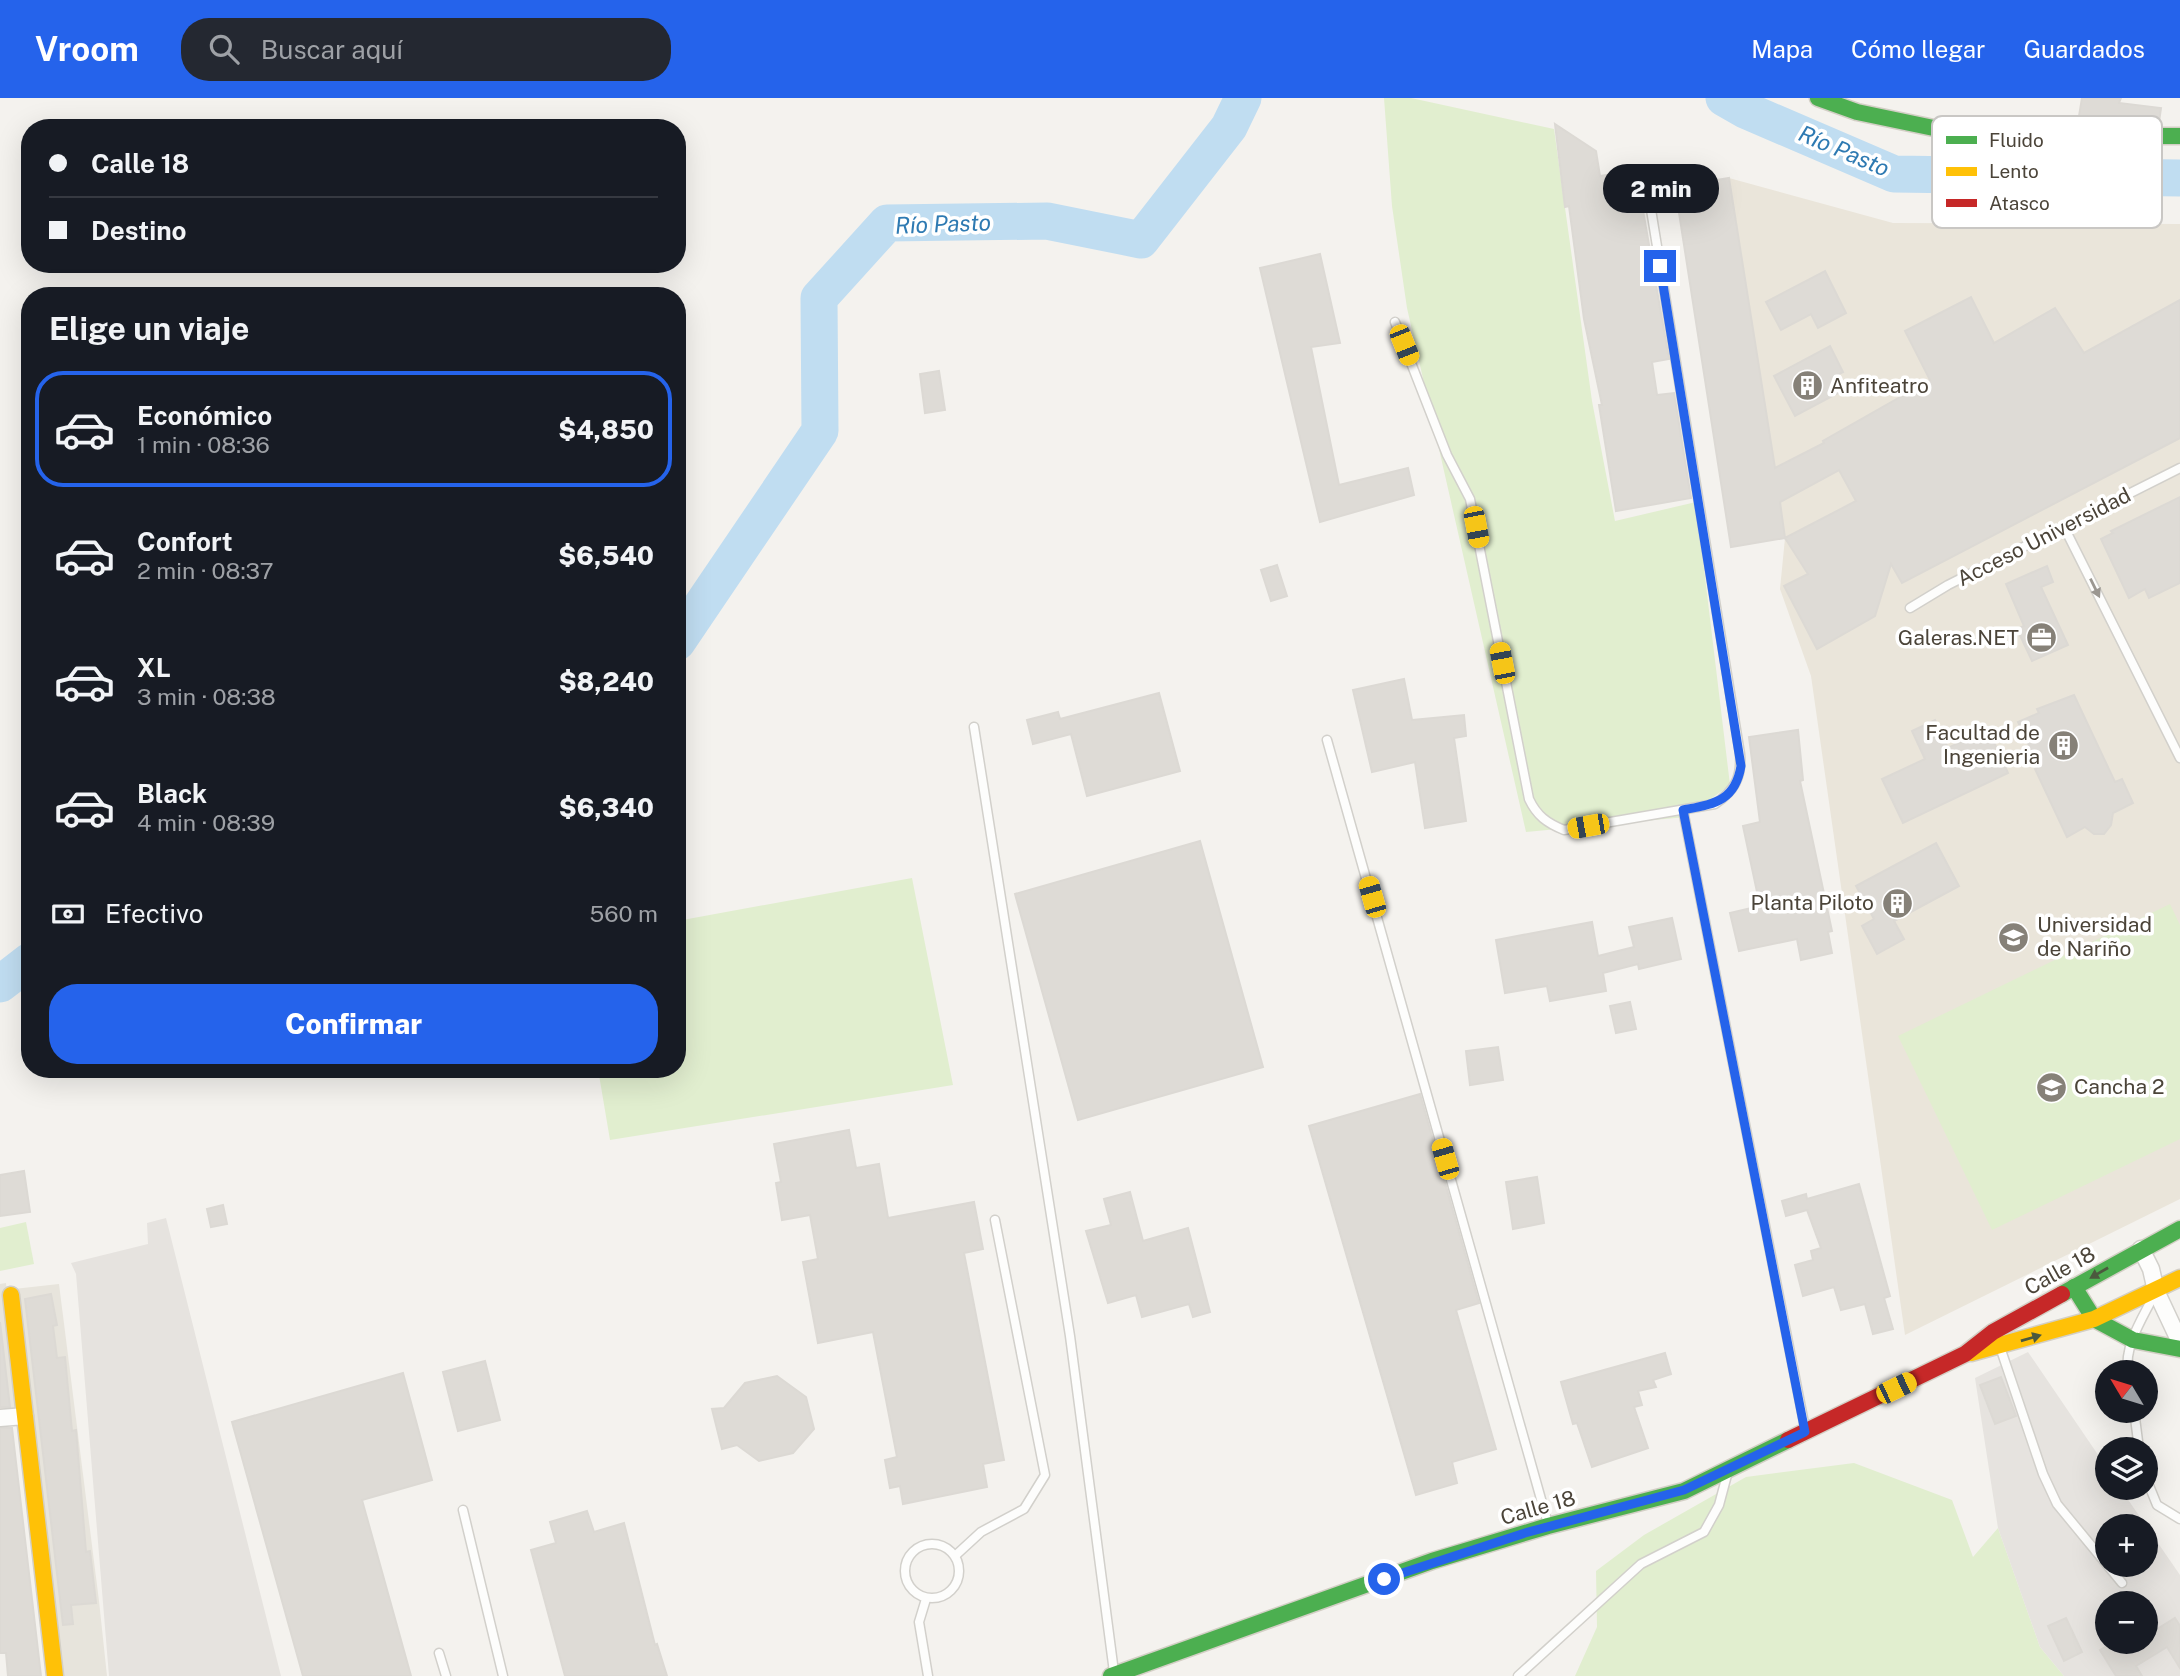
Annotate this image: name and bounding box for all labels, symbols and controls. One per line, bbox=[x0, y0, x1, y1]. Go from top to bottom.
search box bbox=[181, 18, 671, 81]
text: Vroom bbox=[35, 30, 139, 68]
icon: search bbox=[205, 30, 243, 68]
text: Buscar aquí bbox=[261, 34, 403, 65]
text: Mapa bbox=[1751, 35, 1813, 63]
text: Cómo llegar bbox=[1851, 35, 1985, 63]
text: Guardados bbox=[2023, 35, 2145, 63]
legend bbox=[1932, 116, 2162, 228]
water label: Río Pasto bbox=[1795, 119, 1894, 182]
text: Fluido bbox=[1989, 129, 2044, 151]
text: Calle 18 bbox=[91, 148, 189, 179]
text: Lento bbox=[1989, 160, 2039, 182]
callout: 2 min bbox=[1602, 164, 1718, 214]
text: 2 min bbox=[1630, 175, 1692, 202]
text: Atasco bbox=[1989, 192, 2050, 214]
water label: Río Pasto bbox=[895, 208, 991, 239]
text: Destino bbox=[91, 215, 187, 246]
route end bbox=[1644, 250, 1676, 282]
text: Elige un viaje bbox=[49, 310, 249, 347]
car bbox=[1387, 322, 1422, 368]
building icon: Anfiteatro bbox=[1790, 369, 1824, 403]
place label: Anfiteatro bbox=[1830, 373, 1929, 398]
icon: car bbox=[53, 398, 116, 461]
text: Económico bbox=[137, 400, 272, 431]
text: $4,850 bbox=[558, 414, 654, 445]
text: 1 min · 08:36 bbox=[137, 431, 270, 458]
street label: Acceso Universidad bbox=[1953, 482, 2135, 591]
car bbox=[1462, 504, 1491, 550]
icon: car bbox=[53, 524, 116, 587]
text: Confort bbox=[137, 526, 233, 557]
text: $6,540 bbox=[558, 540, 654, 571]
text: 2 min · 08:37 bbox=[137, 557, 274, 584]
one-way arrow bbox=[2089, 578, 2100, 598]
office icon: Galeras.NET bbox=[2025, 621, 2059, 655]
place label: Galeras.NET bbox=[1898, 625, 2019, 650]
car bbox=[1488, 640, 1517, 686]
icon: car bbox=[53, 650, 116, 713]
text: XL bbox=[137, 652, 171, 683]
text: $8,240 bbox=[559, 666, 654, 697]
text: 3 min · 08:38 bbox=[137, 683, 276, 710]
place label: Facultad de Ingenieria bbox=[1925, 720, 2040, 769]
building icon: Facultad de Ingenieria bbox=[2046, 728, 2080, 762]
icon: car bbox=[53, 776, 116, 839]
text: Black bbox=[137, 778, 207, 809]
text: $6,340 bbox=[559, 792, 654, 823]
text: 4 min · 08:39 bbox=[137, 809, 275, 836]
car bbox=[1566, 812, 1611, 840]
car bbox=[1357, 874, 1388, 920]
building icon: Planta Piloto bbox=[1880, 886, 1914, 920]
place label: Planta Piloto bbox=[1751, 890, 1874, 915]
icon: cash bbox=[49, 895, 87, 933]
text: Efectivo bbox=[105, 898, 203, 929]
text: 560 m bbox=[590, 900, 658, 927]
place label: Universidad de Nariño bbox=[2037, 912, 2152, 961]
school or university icon: Universidad de Nariño bbox=[1997, 920, 2031, 954]
button: Confirmar bbox=[49, 984, 658, 1064]
school or university icon: Cancha 2 bbox=[2034, 1070, 2068, 1104]
place label: Cancha 2 bbox=[2074, 1074, 2165, 1099]
car bbox=[1430, 1136, 1461, 1182]
street label: Calle 18 bbox=[2020, 1241, 2099, 1300]
one-way arrow bbox=[2089, 1267, 2108, 1279]
one-way arrow bbox=[2020, 1332, 2041, 1342]
north arrow bbox=[2095, 1360, 2158, 1423]
map controls bbox=[2095, 1360, 2158, 1654]
car bbox=[1873, 1369, 1920, 1407]
button: layers bbox=[2095, 1437, 2158, 1500]
street label: Calle 18 bbox=[1497, 1485, 1578, 1530]
button: + bbox=[2095, 1514, 2158, 1577]
route start bbox=[1368, 1563, 1400, 1595]
button: − bbox=[2095, 1591, 2158, 1654]

